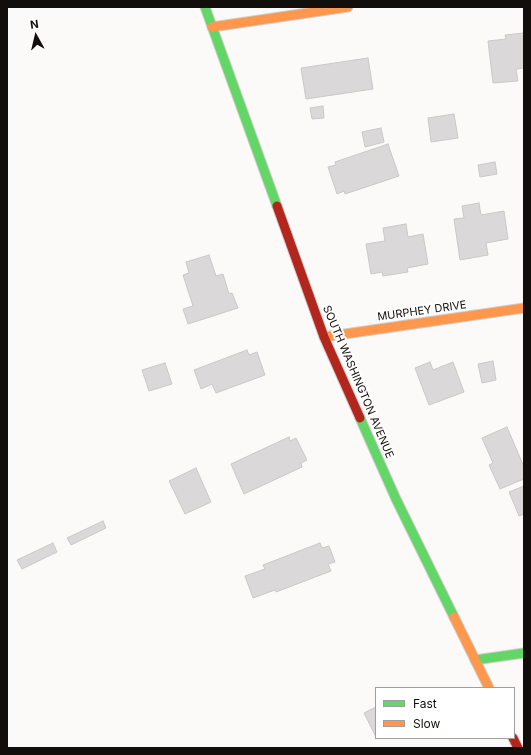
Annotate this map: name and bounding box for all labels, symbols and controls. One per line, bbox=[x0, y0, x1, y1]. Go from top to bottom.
north arrow bbox=[16, 16, 56, 56]
text: N bbox=[29, 17, 39, 32]
street label: MURPHEY DRIVE bbox=[377, 298, 467, 324]
street label: SOUTH WASHINGTON AVENUE bbox=[320, 304, 396, 460]
legend bbox=[375, 687, 515, 739]
text: Fast bbox=[413, 696, 437, 711]
text: Slow bbox=[413, 716, 440, 731]

